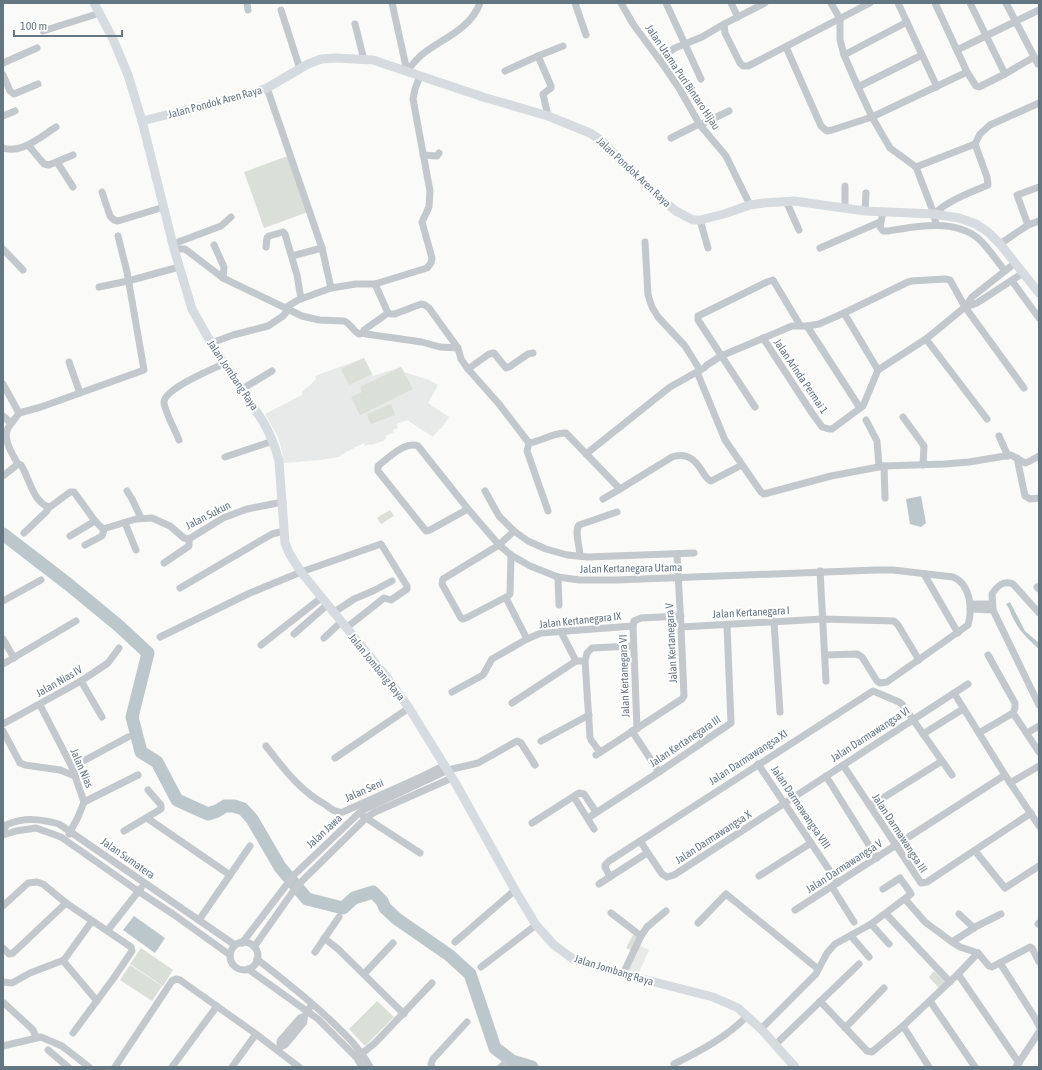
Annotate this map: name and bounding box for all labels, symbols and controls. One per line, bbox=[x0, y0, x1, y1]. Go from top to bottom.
scale bar bbox=[14, 12, 122, 38]
text: 100 m bbox=[20, 19, 47, 33]
street label: Jalan Utama Puri Bintaro Hijau bbox=[643, 22, 723, 132]
street label: Jalan Pondok Aren Raya bbox=[167, 84, 263, 120]
street label: Jalan Pondok Aren Raya bbox=[595, 135, 673, 209]
street label: Jalan Arinda Permai 1 bbox=[772, 336, 830, 416]
street label: Jalan Jombang Raya bbox=[205, 338, 261, 412]
street label: Jalan Sukun bbox=[183, 499, 233, 531]
street label: Jalan Kertanegara Utama bbox=[580, 561, 682, 575]
street label: Jalan Kertanegara V bbox=[663, 602, 679, 683]
street label: Jalan Kertanegara I bbox=[712, 604, 790, 620]
street label: Jalan Kertanegara IX bbox=[538, 610, 622, 630]
street label: Jalan Jombang Raya bbox=[346, 631, 408, 703]
street label: Jalan Kertanegara VI bbox=[617, 634, 631, 718]
street label: Jalan Nias IV bbox=[34, 663, 85, 699]
street label: Jalan Darmawangsa VI bbox=[828, 704, 912, 764]
street label: Jalan Kertanegara III bbox=[647, 713, 723, 769]
street label: Jalan Darmawangsa XI bbox=[707, 727, 789, 787]
street label: Jalan Nias bbox=[68, 747, 96, 790]
street label: Jalan Darmawangsa VIII bbox=[769, 763, 833, 851]
street label: Jalan Seni bbox=[343, 776, 385, 804]
street label: Jalan Darmawangsa III bbox=[870, 791, 930, 875]
street label: Jalan Darmawangsa X bbox=[673, 808, 753, 866]
street label: Jalan Jawa bbox=[304, 812, 344, 850]
street label: Jalan Sumatera bbox=[99, 835, 157, 881]
street label: Jalan Darmawangsa V bbox=[804, 837, 885, 895]
street label: Jalan Jombang Raya bbox=[573, 952, 655, 988]

